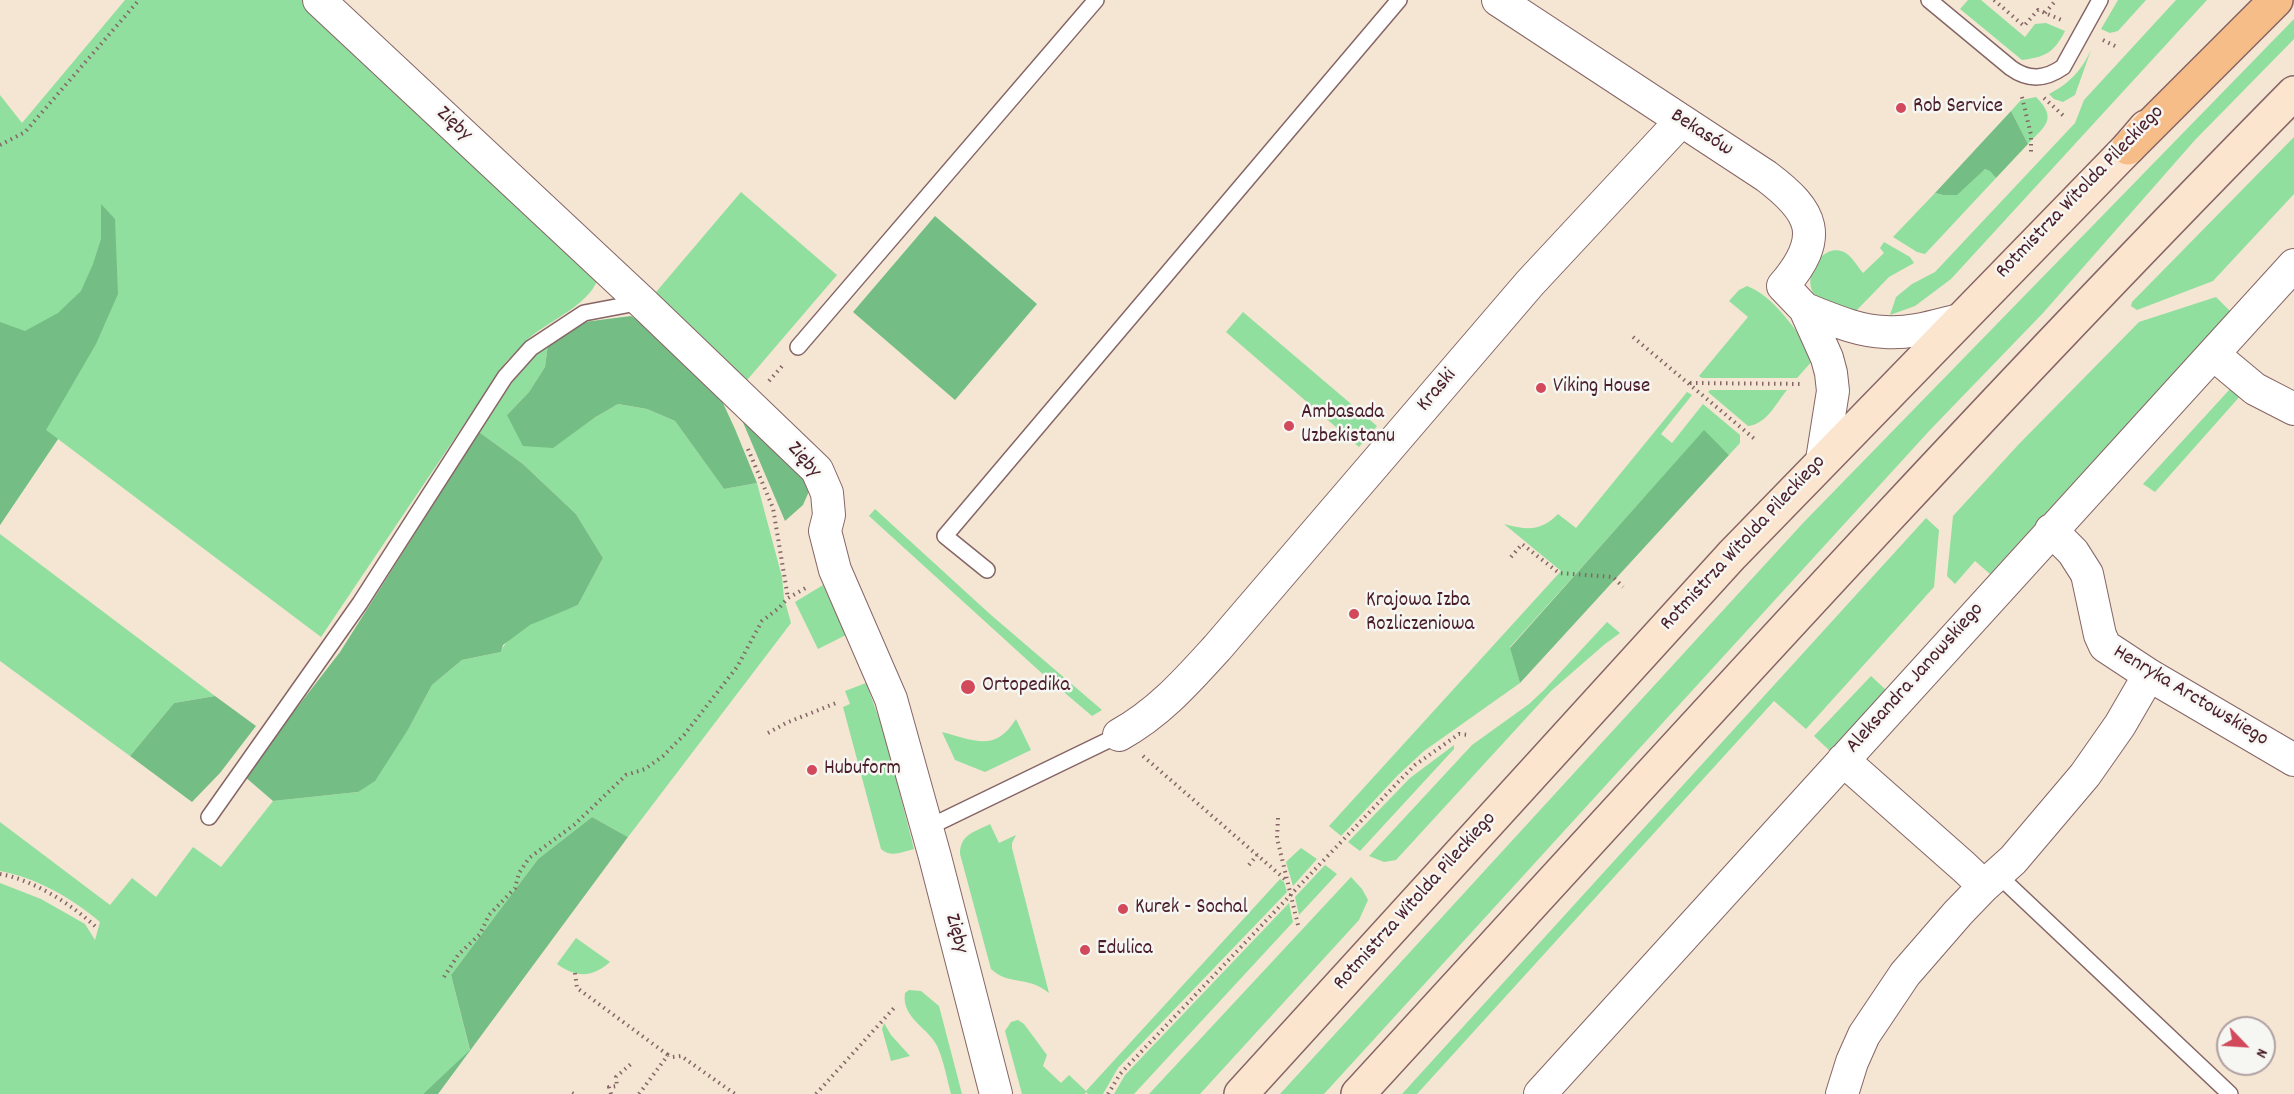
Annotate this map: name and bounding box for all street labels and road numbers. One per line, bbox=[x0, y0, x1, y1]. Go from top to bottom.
street label: Rotmistrza Witolda Pileckiego bbox=[1992, 101, 2170, 285]
street label: Zięby bbox=[430, 102, 476, 148]
street label: Bekasów bbox=[1665, 105, 1737, 163]
street label: Kraski bbox=[1413, 364, 1463, 418]
street label: Zięby bbox=[780, 438, 826, 484]
street label: Rotmistrza Witolda Pileckiego bbox=[1656, 451, 1832, 637]
street label: Aleksandra Janowskiego bbox=[1842, 598, 1990, 760]
street label: Henryka Arctowskiego bbox=[2108, 641, 2272, 753]
street label: Rotmistrza Witolda Pileckiego bbox=[1329, 808, 1503, 996]
street label: Zięby bbox=[938, 911, 972, 957]

